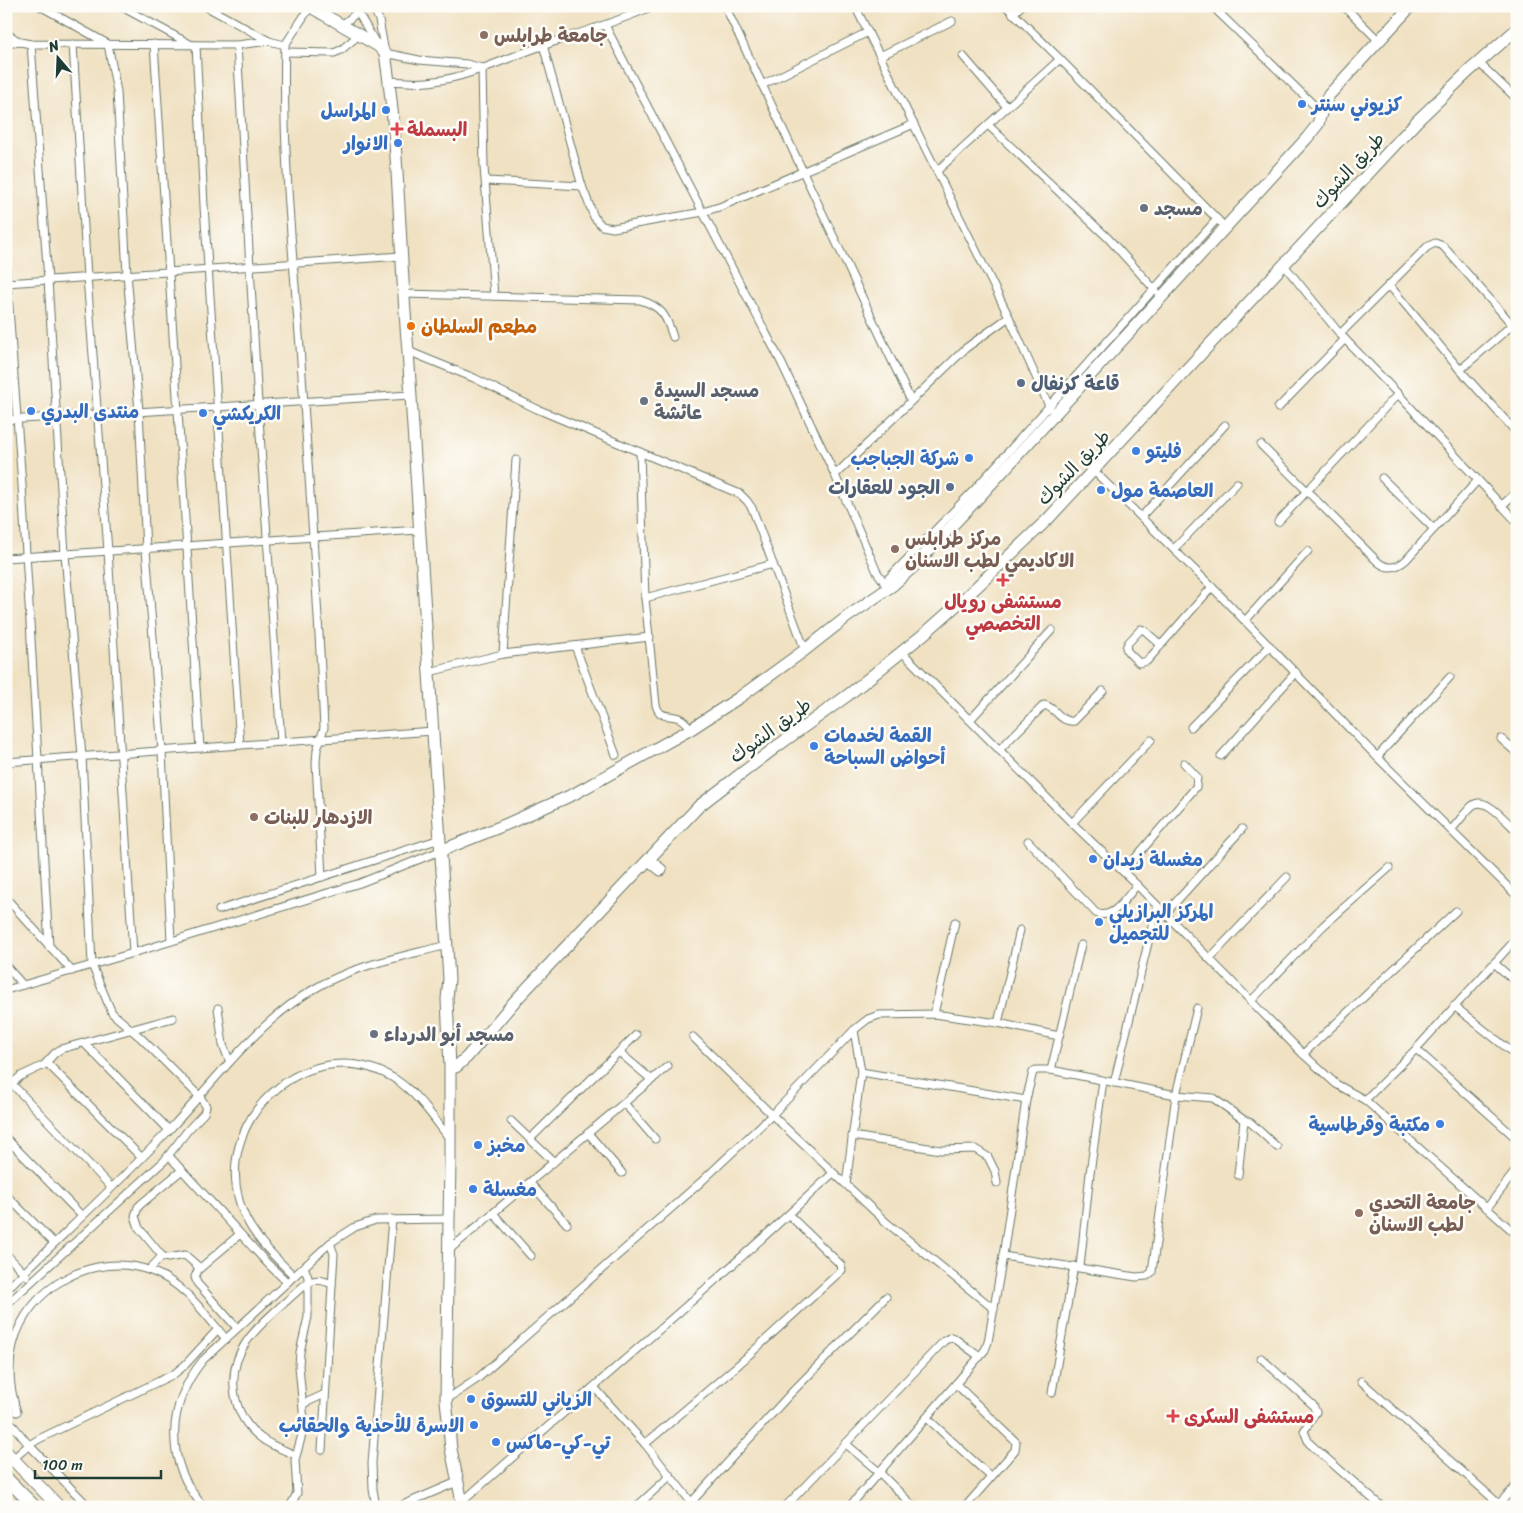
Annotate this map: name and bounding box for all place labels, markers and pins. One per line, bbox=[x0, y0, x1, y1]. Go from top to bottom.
place label: جامعة طرابلس bbox=[494, 19, 608, 52]
marker: جامعة طرابلس bbox=[478, 29, 490, 41]
place label: كزيوني سنتر bbox=[1310, 88, 1403, 121]
place label: المراسل bbox=[321, 94, 376, 127]
marker: كزيوني سنتر bbox=[1296, 98, 1308, 110]
marker: المراسل bbox=[380, 104, 392, 116]
place label: البسملة bbox=[407, 113, 468, 146]
marker: البسملة bbox=[391, 123, 403, 135]
place label: الانوار bbox=[342, 127, 388, 160]
marker: الانوار bbox=[392, 137, 404, 149]
place label: مسجد bbox=[1154, 192, 1203, 225]
marker: مسجد bbox=[1138, 202, 1150, 214]
place label: مطعم السلطان bbox=[421, 310, 537, 343]
marker: مطعم السلطان bbox=[405, 320, 417, 332]
place label: قاعة كرنفال bbox=[1031, 367, 1120, 400]
place label: مسجد السيدة عائشة bbox=[654, 374, 759, 429]
marker: قاعة كرنفال bbox=[1015, 377, 1027, 389]
place label: منتدى البدري bbox=[41, 395, 139, 428]
marker: مسجد السيدة عائشة bbox=[638, 395, 650, 407]
place label: الكريكشي bbox=[213, 397, 281, 430]
marker: منتدى البدري bbox=[25, 405, 37, 417]
marker: الكريكشي bbox=[197, 407, 209, 419]
place label: فليتو bbox=[1145, 435, 1182, 468]
place label: شركة الجباجب bbox=[851, 442, 959, 475]
marker: فليتو bbox=[1130, 445, 1142, 457]
marker: شركة الجباجب bbox=[963, 452, 975, 464]
place label: الجود للعقارات bbox=[828, 471, 940, 504]
place label: العاصمة مول bbox=[1111, 474, 1213, 507]
marker: الجود للعقارات bbox=[944, 481, 956, 493]
marker: العاصمة مول bbox=[1095, 484, 1107, 496]
place label: مركز طرابلس الاكاديمي لطب الاسنان bbox=[905, 522, 1074, 577]
marker: مركز طرابلس الاكاديمي لطب الاسنان bbox=[889, 543, 901, 555]
marker: مستشفى رويال التخصصي bbox=[996, 573, 1010, 587]
place label: مستشفى رويال التخصصي bbox=[944, 585, 1062, 640]
place label: القمة لخدمات أحواض السباحة bbox=[824, 719, 946, 774]
marker: القمة لخدمات أحواض السباحة bbox=[808, 740, 820, 752]
place label: الازدهار للبنات bbox=[264, 801, 373, 834]
marker: الازدهار للبنات bbox=[248, 811, 260, 823]
place label: مغسلة زيدان bbox=[1103, 843, 1203, 876]
marker: مغسلة زيدان bbox=[1087, 853, 1099, 865]
place label: المركز البرازيلي للتجميل bbox=[1109, 895, 1214, 950]
marker: المركز البرازيلي للتجميل bbox=[1093, 916, 1105, 928]
place label: مسجد أبو الدرداء bbox=[384, 1018, 514, 1051]
marker: مسجد أبو الدرداء bbox=[368, 1028, 380, 1040]
place label: مكتبة وقرطاسية bbox=[1308, 1108, 1430, 1141]
marker: مكتبة وقرطاسية bbox=[1434, 1118, 1446, 1130]
place label: مخبز bbox=[486, 1129, 526, 1162]
marker: مخبز bbox=[472, 1139, 484, 1151]
place label: مغسلة bbox=[483, 1173, 537, 1206]
marker: مغسلة bbox=[467, 1183, 479, 1195]
place label: جامعة التحدي لطب الاسنان bbox=[1369, 1186, 1476, 1241]
marker: جامعة التحدي لطب الاسنان bbox=[1353, 1207, 1365, 1219]
place label: الزياني للتسوق bbox=[481, 1383, 592, 1416]
marker: الزياني للتسوق bbox=[465, 1393, 477, 1405]
place label: مستشفى السكرى bbox=[1184, 1400, 1314, 1433]
place label: الاسرة للأحذية والحقائب bbox=[279, 1409, 464, 1442]
marker: مستشفى السكرى bbox=[1166, 1409, 1180, 1423]
marker: الاسرة للأحذية والحقائب bbox=[468, 1419, 480, 1431]
place label: تي-كي-ماكس bbox=[506, 1426, 612, 1459]
marker: تي-كي-ماكس bbox=[490, 1436, 502, 1448]

